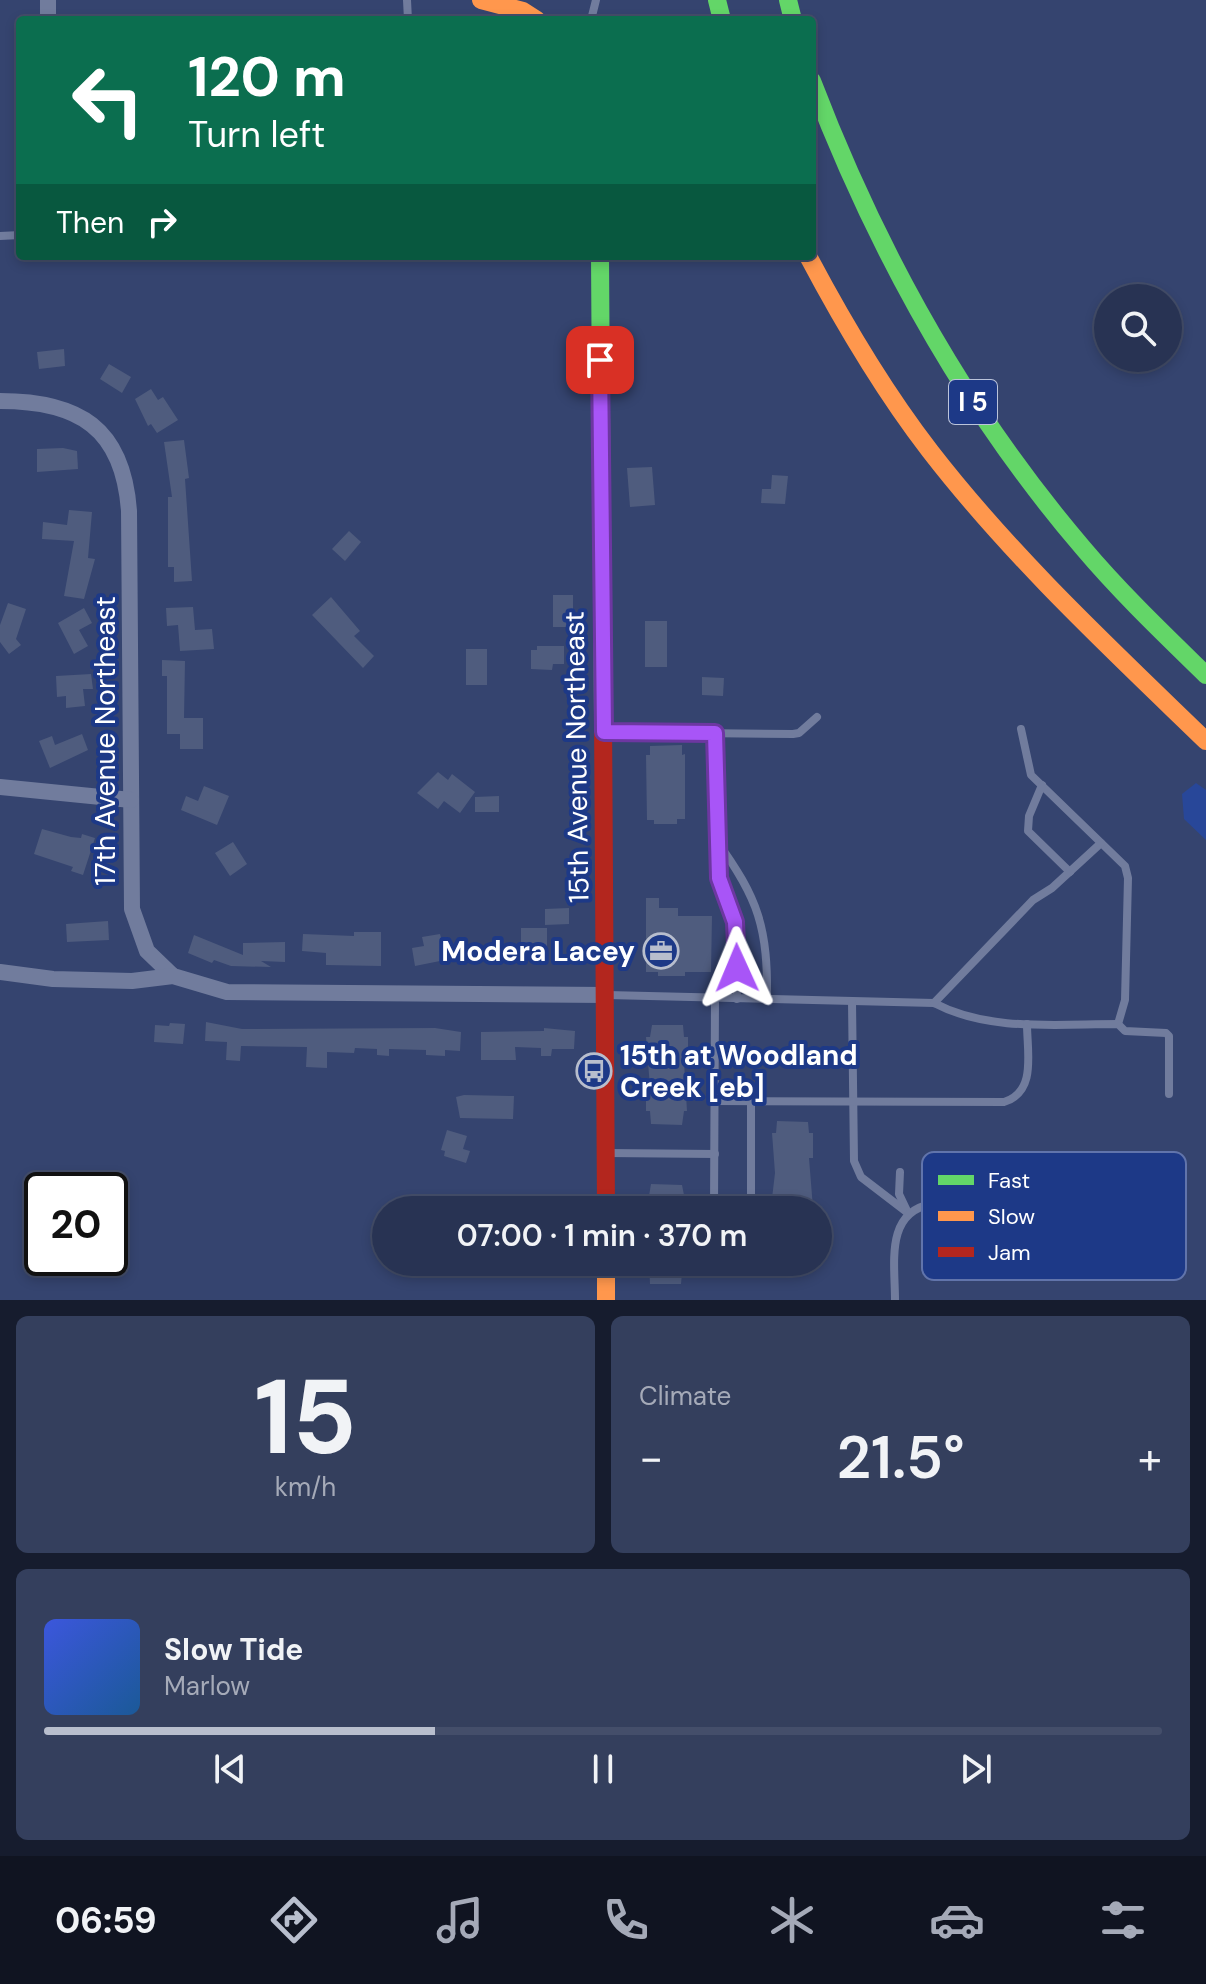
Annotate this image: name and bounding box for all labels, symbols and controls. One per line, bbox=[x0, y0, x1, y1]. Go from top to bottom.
text: 120 m bbox=[188, 40, 346, 113]
icon: left bbox=[56, 48, 160, 152]
text: Turn left bbox=[188, 111, 325, 158]
icon: right bbox=[140, 200, 184, 244]
text: Then bbox=[56, 203, 124, 242]
map controls bbox=[1094, 284, 1182, 372]
button: search bbox=[1094, 284, 1182, 372]
pin bbox=[566, 326, 634, 394]
icon: arrive bbox=[578, 338, 622, 382]
road number: I 5 bbox=[949, 380, 997, 424]
street label: 17th Avenue Northeast bbox=[87, 596, 124, 886]
street label: 15th Avenue Northeast bbox=[555, 611, 598, 903]
position arrow bbox=[695, 926, 779, 1010]
office icon: Modera Lacey bbox=[642, 932, 680, 970]
place label: Modera Lacey bbox=[441, 933, 635, 970]
place label: 15th at Woodland Creek [eb] bbox=[620, 1037, 858, 1106]
bus stop icon: 15th at Woodland Creek [eb] bbox=[575, 1052, 613, 1090]
legend bbox=[922, 1152, 1186, 1280]
text: Fast bbox=[988, 1166, 1030, 1195]
speed limit sign: 20 bbox=[24, 1172, 128, 1276]
text: Slow bbox=[988, 1202, 1035, 1231]
text: 07:00 · 1 min · 370 m bbox=[457, 1216, 747, 1255]
text: Jam bbox=[988, 1238, 1031, 1267]
text: 15 bbox=[254, 1350, 357, 1485]
text: Climate bbox=[639, 1379, 731, 1413]
text: 21.5° bbox=[836, 1418, 965, 1497]
text: − bbox=[639, 1429, 663, 1487]
text: + bbox=[1138, 1429, 1162, 1487]
text: km/h bbox=[275, 1470, 336, 1504]
text: Slow Tide bbox=[164, 1630, 303, 1669]
text: Marlow bbox=[164, 1669, 250, 1703]
icon: previous bbox=[208, 1747, 252, 1791]
icon: pause bbox=[581, 1747, 625, 1791]
icon: next bbox=[954, 1747, 998, 1791]
icon: directions bbox=[266, 1892, 322, 1948]
icon: music bbox=[432, 1892, 488, 1948]
icon: phone bbox=[598, 1892, 654, 1948]
icon: climate bbox=[764, 1892, 820, 1948]
icon: car bbox=[929, 1892, 985, 1948]
icon: filters bbox=[1095, 1892, 1151, 1948]
text: 06:59 bbox=[55, 1897, 157, 1944]

